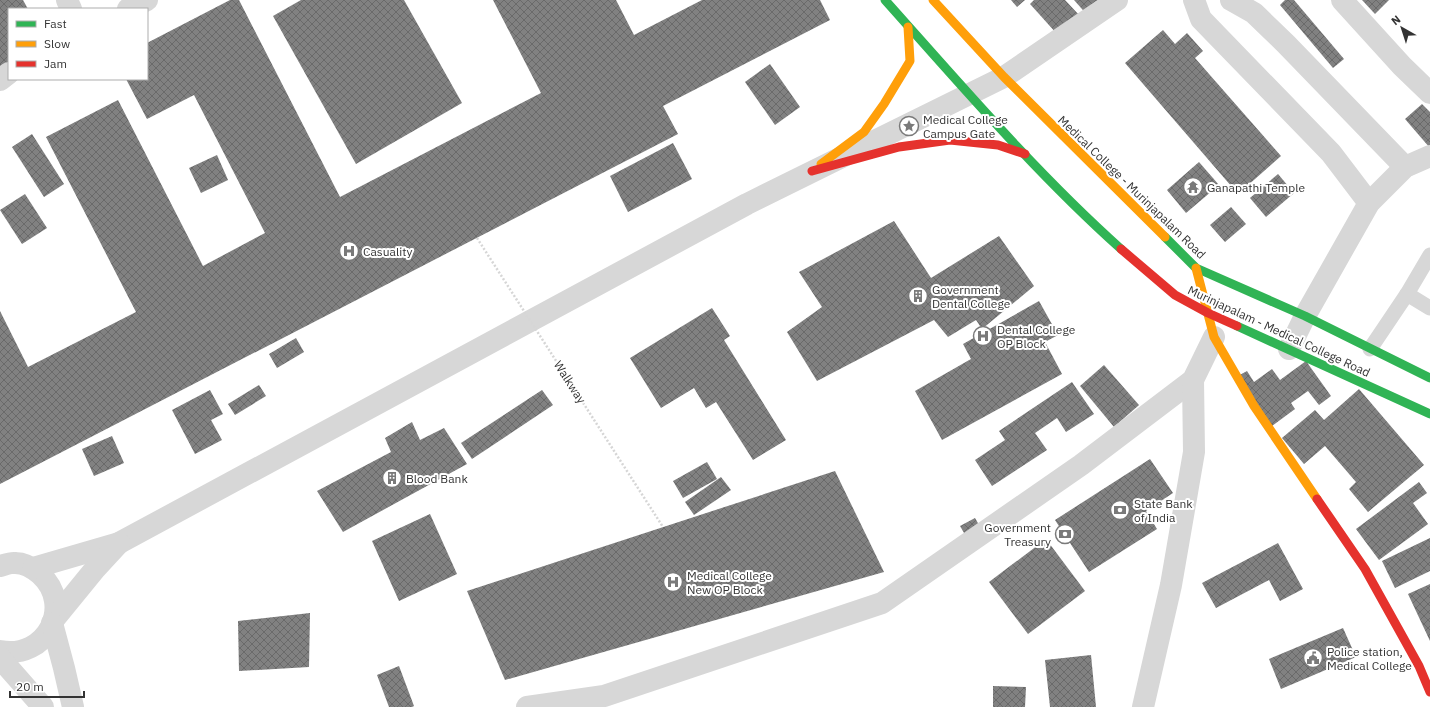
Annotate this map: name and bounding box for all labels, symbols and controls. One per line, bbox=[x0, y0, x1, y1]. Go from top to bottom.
legend bbox=[8, 8, 148, 80]
north arrow bbox=[1382, 8, 1422, 48]
text: N bbox=[1388, 12, 1403, 28]
text: Fast bbox=[44, 16, 67, 31]
text: Slow bbox=[44, 36, 70, 51]
text: Jam bbox=[44, 56, 67, 71]
place label: Medical College Campus Gate bbox=[923, 112, 1008, 141]
street label: Medical College - Murinjapalam Road bbox=[1055, 112, 1209, 262]
place icon: Medical College Campus Gate bbox=[898, 115, 920, 137]
temple icon: Ganapathi Temple bbox=[1182, 176, 1204, 198]
place label: Ganapathi Temple bbox=[1207, 180, 1306, 195]
hospital icon: Casuality bbox=[338, 240, 360, 262]
place label: Casuality bbox=[363, 244, 412, 259]
place label: Government Dental College bbox=[932, 282, 1011, 311]
street label: Murinjapalam - Medical College Road bbox=[1185, 282, 1373, 380]
building icon: Government Dental College bbox=[907, 285, 929, 307]
place label: Dental College OP Block bbox=[997, 322, 1076, 351]
hospital icon: Dental College OP Block bbox=[972, 325, 994, 347]
street label: Walkway bbox=[551, 358, 589, 406]
building icon: Blood Bank bbox=[381, 467, 403, 489]
place label: Blood Bank bbox=[406, 471, 468, 486]
place label: State Bank of India bbox=[1134, 496, 1193, 525]
bank icon: State Bank of India bbox=[1109, 499, 1131, 521]
place label: Government Treasury bbox=[984, 520, 1051, 549]
bank icon: Government Treasury bbox=[1054, 523, 1076, 545]
place label: Medical College New OP Block bbox=[687, 568, 772, 597]
hospital icon: Medical College New OP Block bbox=[662, 571, 684, 593]
place label: Police station, Medical College bbox=[1327, 644, 1412, 673]
public building icon: Police station, Medical College bbox=[1302, 647, 1324, 669]
scale bar bbox=[10, 673, 84, 699]
text: 20 m bbox=[16, 679, 44, 694]

